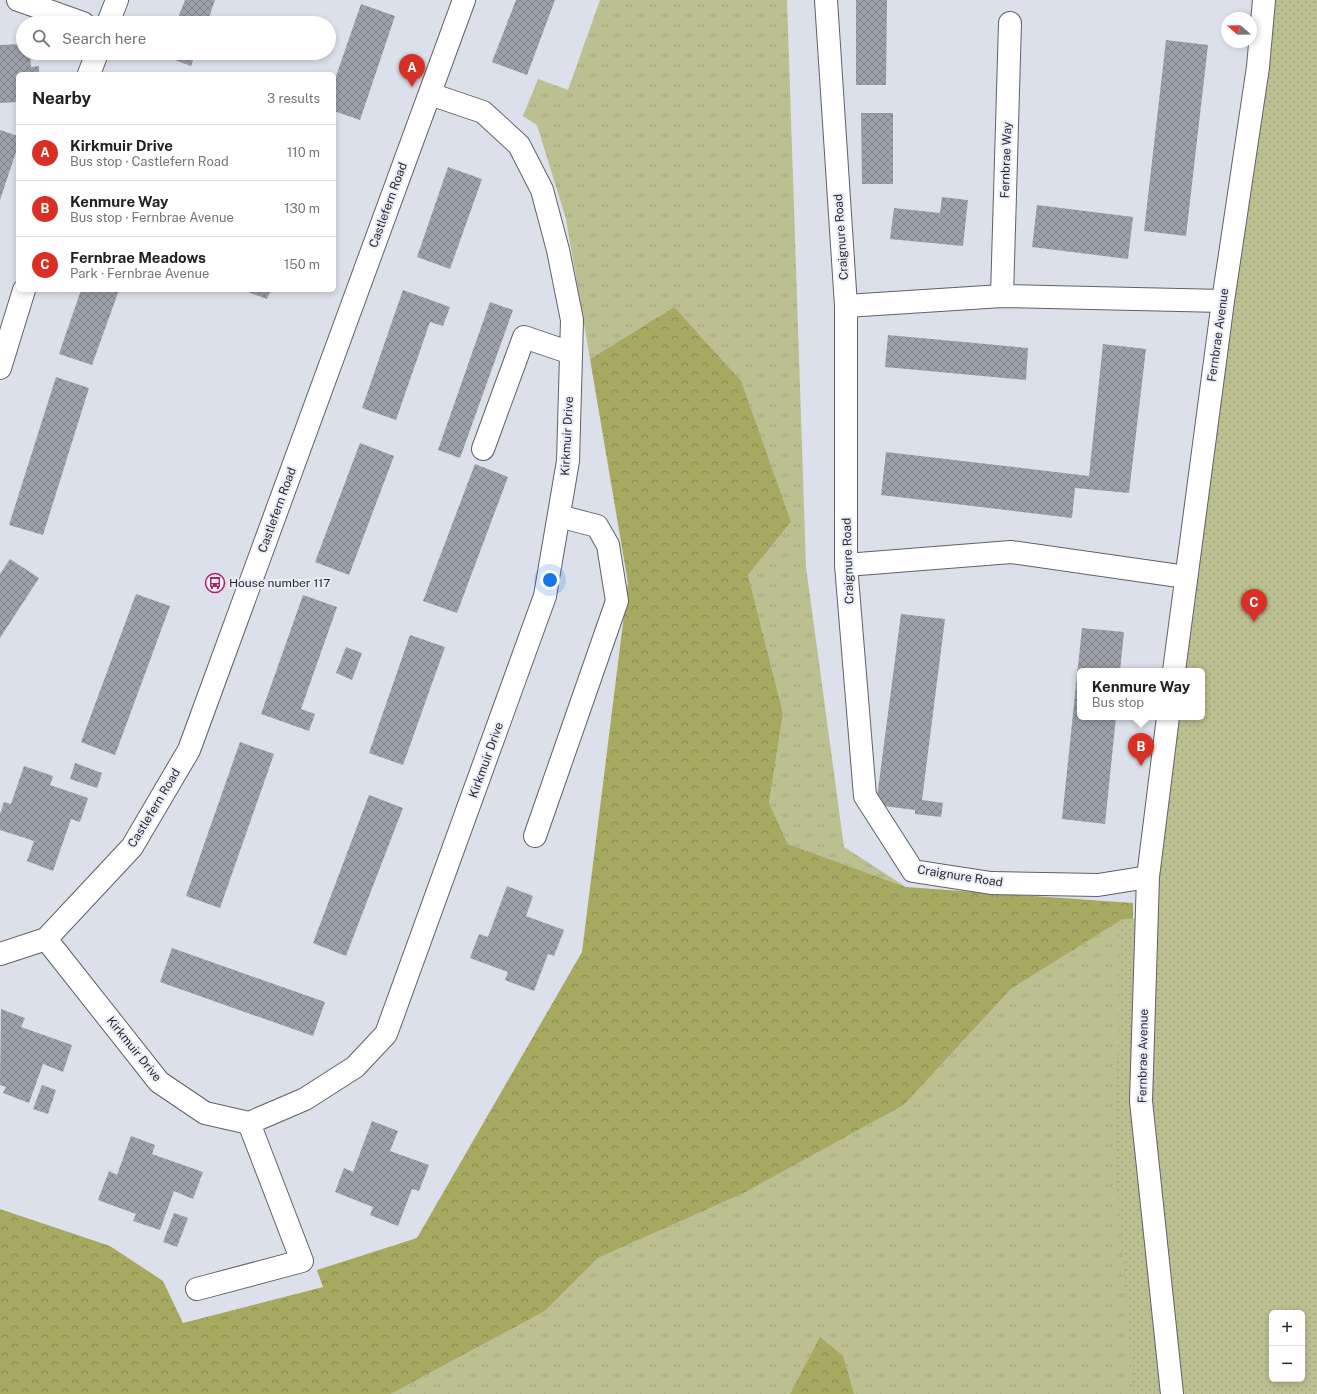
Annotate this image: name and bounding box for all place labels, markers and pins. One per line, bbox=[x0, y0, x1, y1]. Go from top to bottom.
pin: A bbox=[399, 54, 425, 87]
bus stop icon: House number 117 bbox=[204, 572, 226, 594]
place label: House number 117 bbox=[229, 576, 330, 590]
pin: C bbox=[1241, 589, 1267, 622]
pin: B bbox=[1128, 733, 1154, 766]

